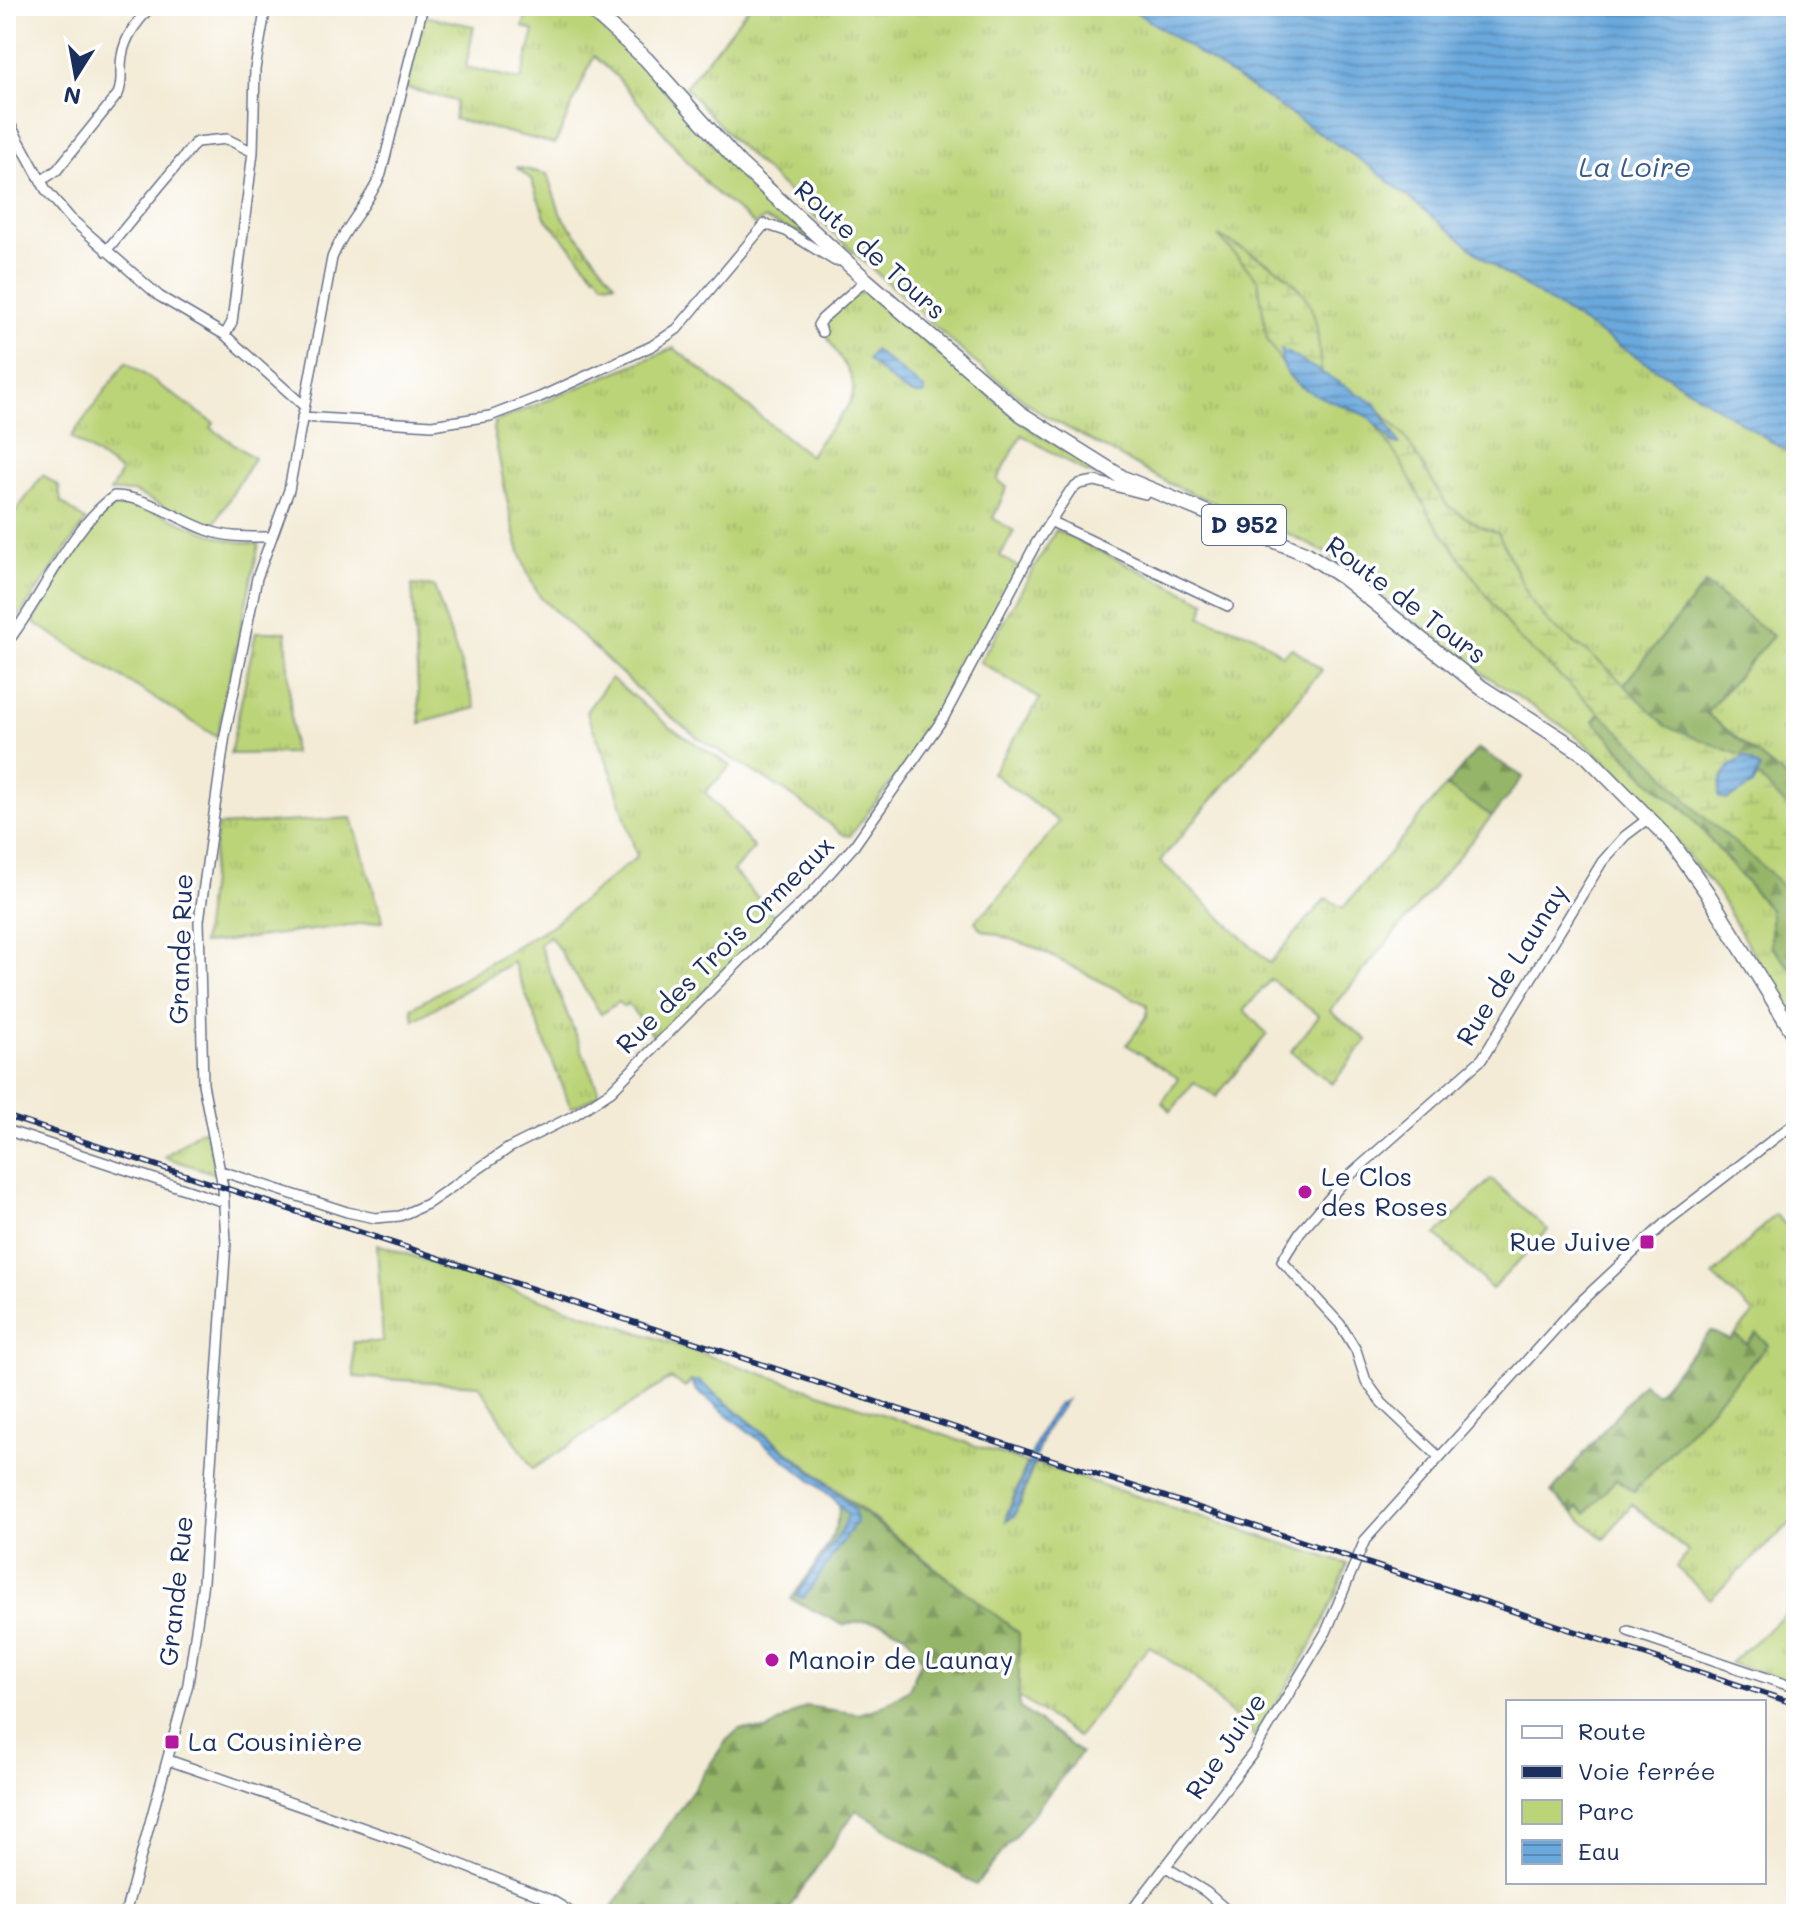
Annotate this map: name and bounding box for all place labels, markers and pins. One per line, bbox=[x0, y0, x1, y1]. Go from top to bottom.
place label: Le Clos des Roses bbox=[1321, 1159, 1448, 1223]
marker: Le Clos des Roses bbox=[1296, 1183, 1314, 1201]
place label: Rue Juive bbox=[1509, 1224, 1631, 1258]
marker: Rue Juive bbox=[1638, 1233, 1656, 1251]
place label: Manoir de Launay bbox=[788, 1642, 1013, 1676]
marker: Manoir de Launay bbox=[763, 1651, 781, 1669]
place label: La Cousinière bbox=[188, 1724, 363, 1758]
marker: La Cousinière bbox=[163, 1733, 181, 1751]

